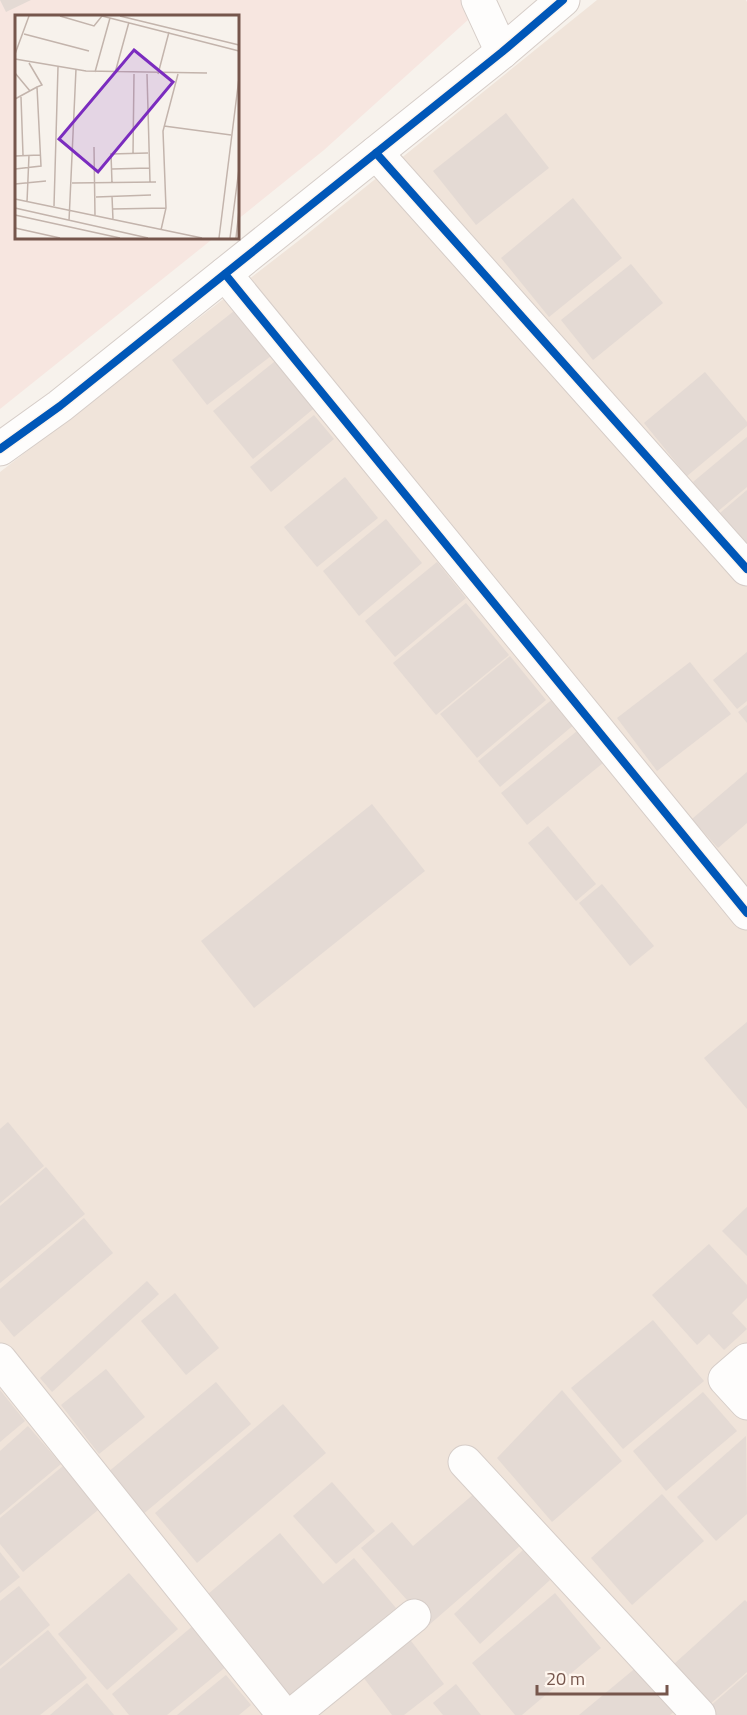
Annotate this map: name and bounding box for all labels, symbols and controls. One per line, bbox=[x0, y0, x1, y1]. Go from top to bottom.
inset map bbox=[15, 15, 238, 238]
scale bar bbox=[537, 1658, 668, 1696]
text: 20 m bbox=[546, 1665, 585, 1692]

